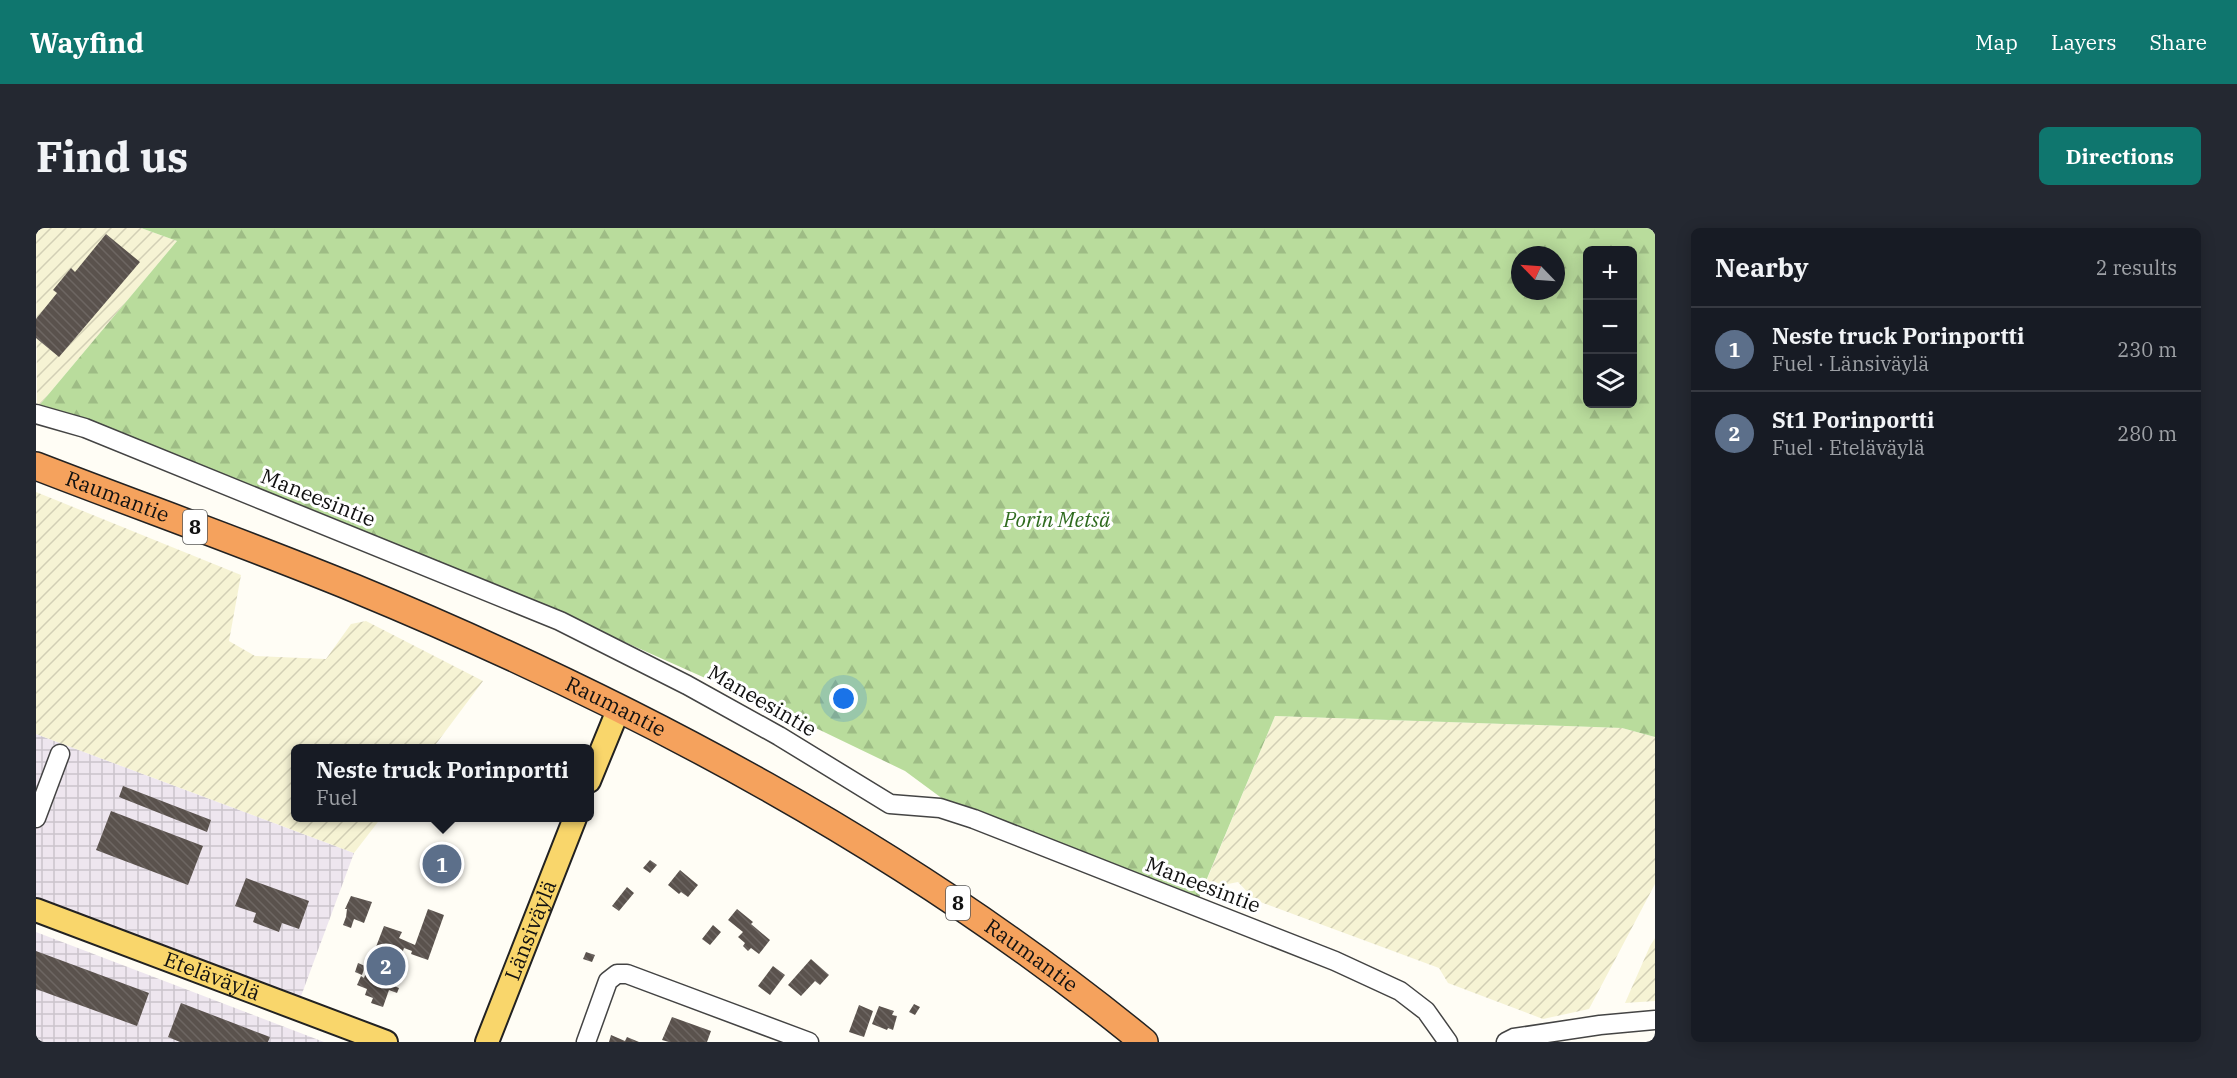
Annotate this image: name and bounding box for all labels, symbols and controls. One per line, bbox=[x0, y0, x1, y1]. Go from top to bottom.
text: Wayfind bbox=[30, 24, 144, 61]
text: Map bbox=[1975, 28, 2018, 56]
text: Layers bbox=[2051, 28, 2117, 56]
text: Share bbox=[2150, 28, 2207, 56]
button: Directions bbox=[2039, 127, 2201, 185]
text: Find us bbox=[36, 129, 188, 184]
north arrow bbox=[1511, 246, 1565, 300]
map controls bbox=[1583, 246, 1637, 408]
button: + bbox=[1583, 246, 1637, 300]
text: Nearby bbox=[1715, 250, 1809, 284]
text: 2 results bbox=[2096, 254, 2177, 281]
button: − bbox=[1583, 300, 1637, 354]
text: Neste truck Porinportti bbox=[1772, 321, 2024, 350]
text: 1 bbox=[1729, 336, 1741, 363]
text: 230 m bbox=[2117, 336, 2177, 363]
text: Fuel · Länsiväylä bbox=[1772, 350, 1929, 377]
button: layers bbox=[1583, 354, 1637, 408]
text: St1 Porinportti bbox=[1772, 405, 1934, 434]
text: 2 bbox=[1729, 420, 1741, 447]
text: 280 m bbox=[2117, 420, 2177, 447]
text: Fuel · Eteläväylä bbox=[1772, 434, 1925, 461]
street label: Maneesintie bbox=[257, 461, 380, 533]
street label: Raumantie bbox=[62, 464, 173, 528]
park label: Porin Metsä bbox=[1003, 505, 1111, 533]
road number: 8 bbox=[183, 510, 207, 544]
street label: Maneesintie bbox=[703, 658, 822, 743]
street label: Raumantie bbox=[561, 669, 671, 743]
your location bbox=[829, 684, 858, 713]
popup bbox=[291, 744, 594, 822]
text: Neste truck Porinportti bbox=[316, 755, 569, 784]
text: Fuel bbox=[316, 784, 357, 811]
pin: 1 bbox=[422, 842, 462, 886]
street label: Maneesintie bbox=[1142, 849, 1265, 919]
street label: Länsiväylä bbox=[498, 876, 562, 984]
road number: 8 bbox=[946, 886, 970, 920]
street label: Raumantie bbox=[980, 912, 1084, 998]
pin: 2 bbox=[366, 944, 406, 988]
street label: Eteläväylä bbox=[160, 945, 264, 1006]

